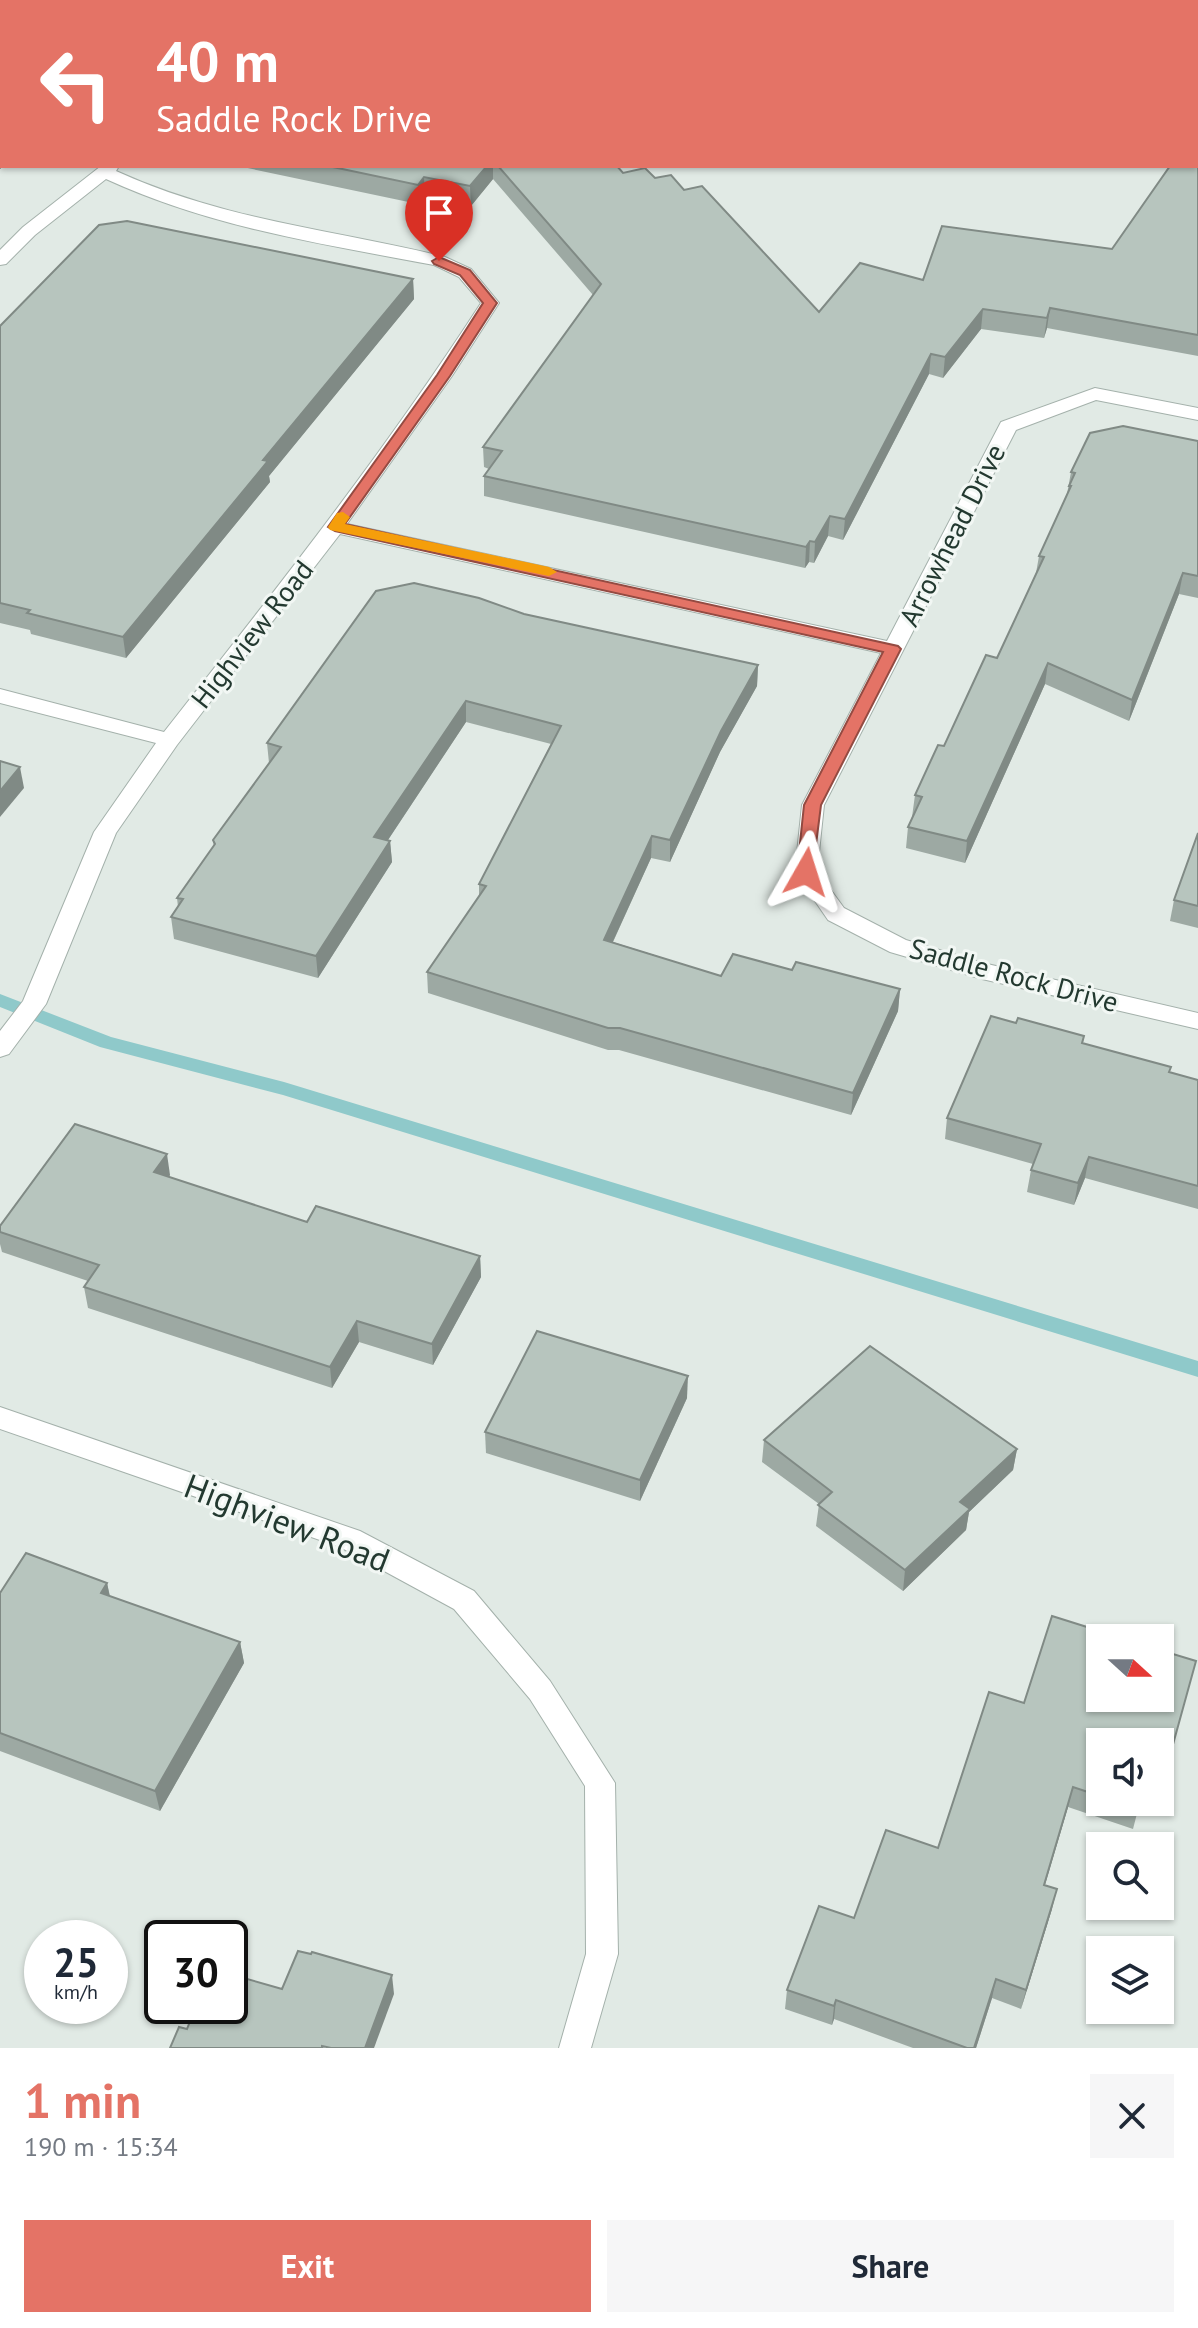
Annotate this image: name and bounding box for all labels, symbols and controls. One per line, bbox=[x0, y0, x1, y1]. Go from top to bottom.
text: 40 m bbox=[156, 25, 279, 97]
icon: left bbox=[24, 32, 128, 136]
text: Saddle Rock Drive bbox=[156, 95, 432, 142]
pin bbox=[405, 179, 473, 261]
icon: arrive bbox=[417, 191, 461, 235]
street label: Arrowhead Drive bbox=[890, 438, 1013, 632]
street label: Highview Road bbox=[182, 552, 321, 715]
position arrow bbox=[764, 830, 848, 914]
street label: Saddle Rock Drive bbox=[906, 929, 1123, 1020]
street label: Highview Road bbox=[178, 1463, 396, 1581]
north arrow bbox=[1086, 1624, 1174, 1712]
map controls bbox=[1086, 1624, 1174, 2024]
button: sound bbox=[1086, 1728, 1174, 1816]
button: search bbox=[1086, 1832, 1174, 1920]
speed limit sign: 30 bbox=[144, 1920, 248, 2024]
text: 25 bbox=[53, 1936, 99, 1988]
button: layers bbox=[1086, 1936, 1174, 2024]
text: km/h bbox=[54, 1979, 98, 2005]
text: 1 min bbox=[24, 2069, 141, 2131]
button: close bbox=[1090, 2074, 1174, 2158]
text: 190 m · 15:34 bbox=[24, 2130, 178, 2163]
button: Exit bbox=[24, 2220, 591, 2312]
button: Share bbox=[607, 2220, 1174, 2312]

